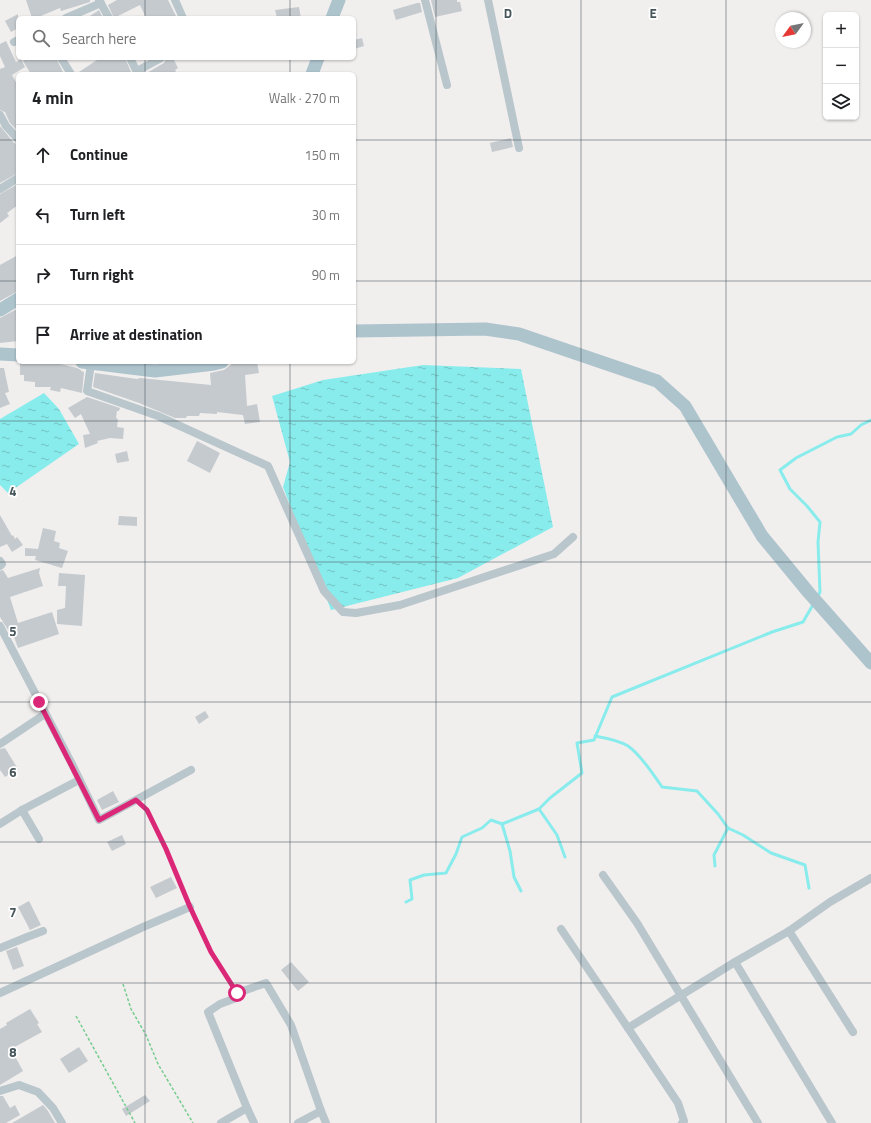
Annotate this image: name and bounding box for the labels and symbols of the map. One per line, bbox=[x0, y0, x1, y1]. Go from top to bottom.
text: D bbox=[504, 3, 512, 23]
text: E bbox=[649, 3, 657, 23]
north arrow bbox=[775, 12, 811, 48]
text: 4 bbox=[9, 481, 17, 501]
text: 5 bbox=[9, 621, 17, 641]
route end bbox=[30, 693, 48, 711]
text: 6 bbox=[9, 762, 17, 782]
text: 7 bbox=[9, 902, 17, 922]
route start bbox=[228, 984, 246, 1002]
text: 8 bbox=[9, 1042, 17, 1062]

